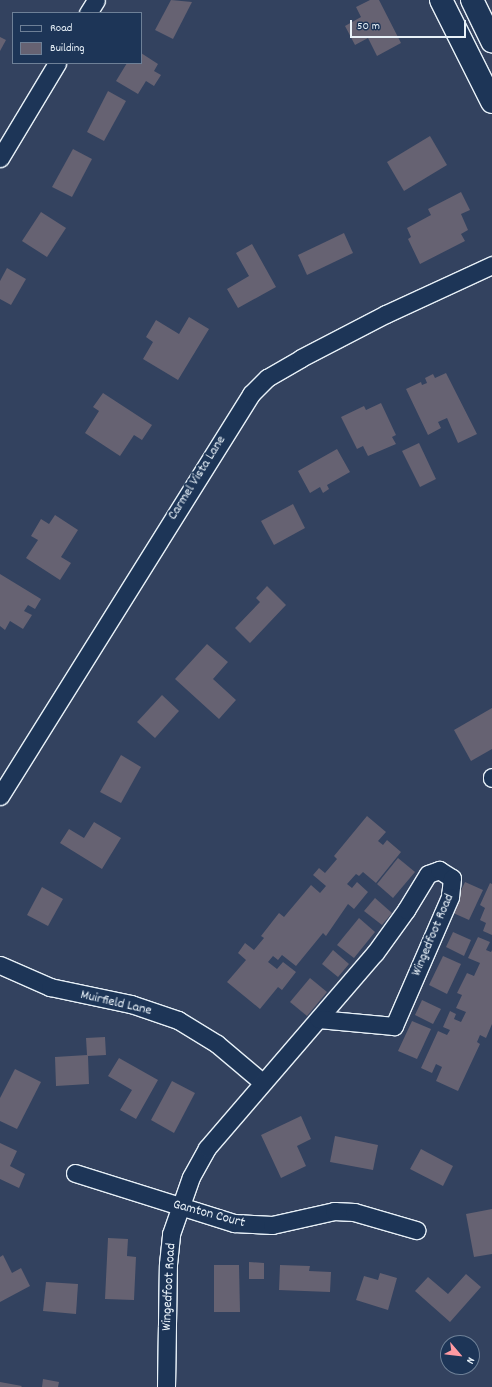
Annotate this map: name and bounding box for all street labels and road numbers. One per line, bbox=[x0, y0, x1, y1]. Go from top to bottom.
street label: Carmel Vista Lane bbox=[164, 433, 230, 523]
street label: Wingedfoot Road bbox=[408, 891, 458, 979]
street label: Muirfield Lane bbox=[79, 987, 153, 1019]
street label: Gamton Court bbox=[171, 1196, 247, 1232]
street label: Wingedfoot Road bbox=[158, 1243, 180, 1331]

